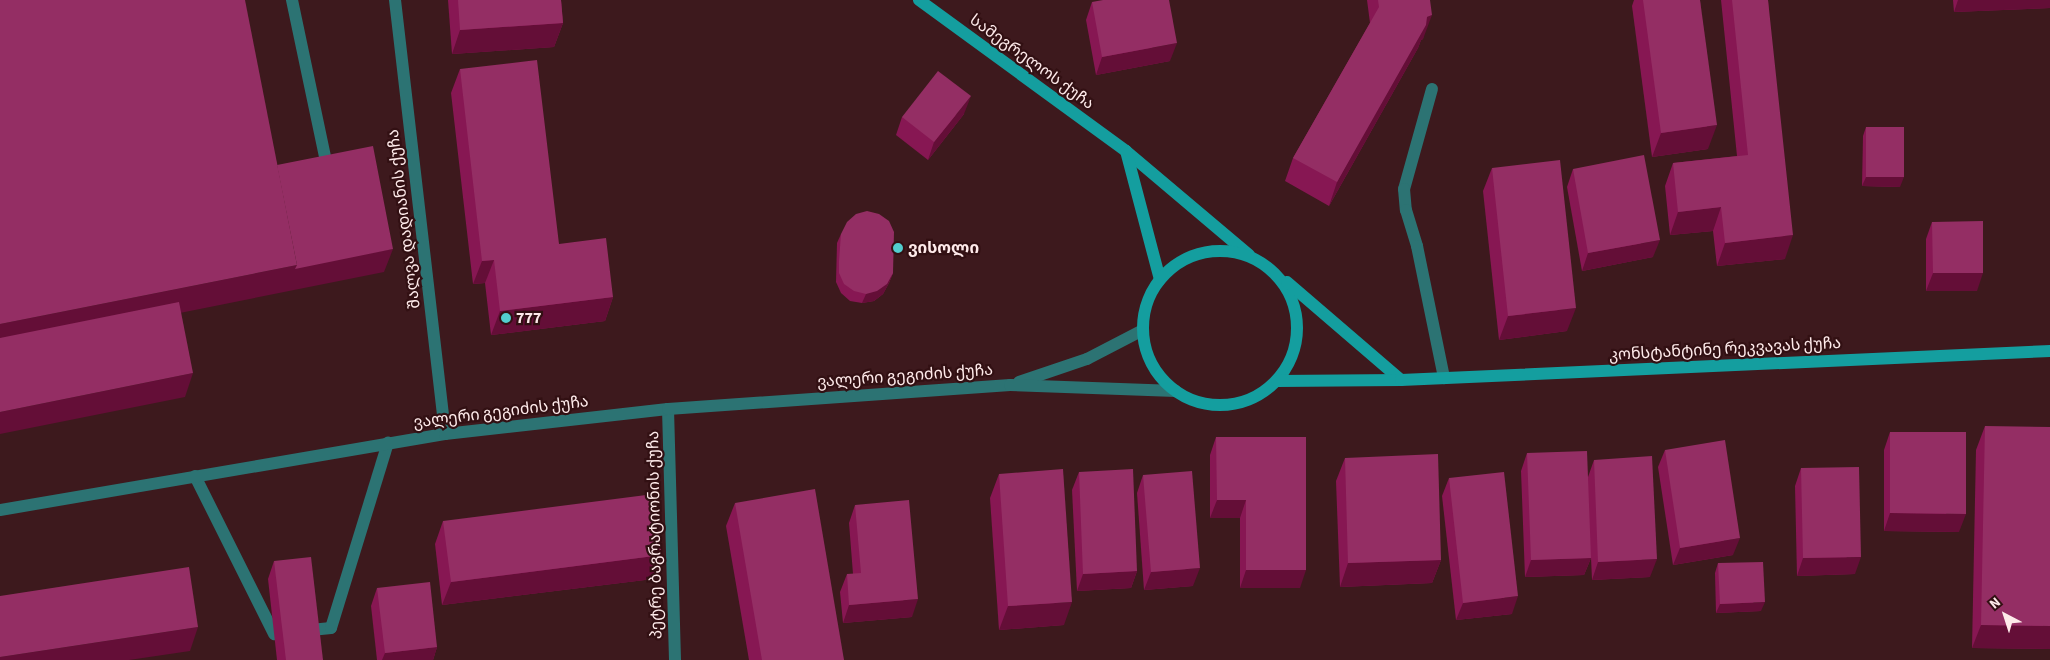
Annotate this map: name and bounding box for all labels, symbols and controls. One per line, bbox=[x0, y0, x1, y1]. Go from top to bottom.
street label: სამეგრელოს ქუჩა bbox=[966, 10, 1098, 114]
street label: შალვა დადიანის ქუჩა bbox=[383, 128, 425, 310]
place label: ვისოლი bbox=[908, 238, 979, 258]
marker: ვისოლი bbox=[892, 242, 904, 254]
place label: 777 bbox=[516, 308, 541, 328]
marker: 777 bbox=[500, 312, 512, 324]
street label: კონსტანტინე რეკვავას ქუჩა bbox=[1609, 333, 1841, 365]
street label: ვალერი გეგიძის ქუჩა bbox=[816, 360, 994, 392]
street label: ვალერი გეგიძის ქუჩა bbox=[412, 392, 590, 432]
street label: პეტრე ბაგრატიონის ქუჩა bbox=[644, 431, 666, 639]
north arrow bbox=[1980, 590, 2030, 640]
text: N bbox=[1985, 593, 2005, 614]

